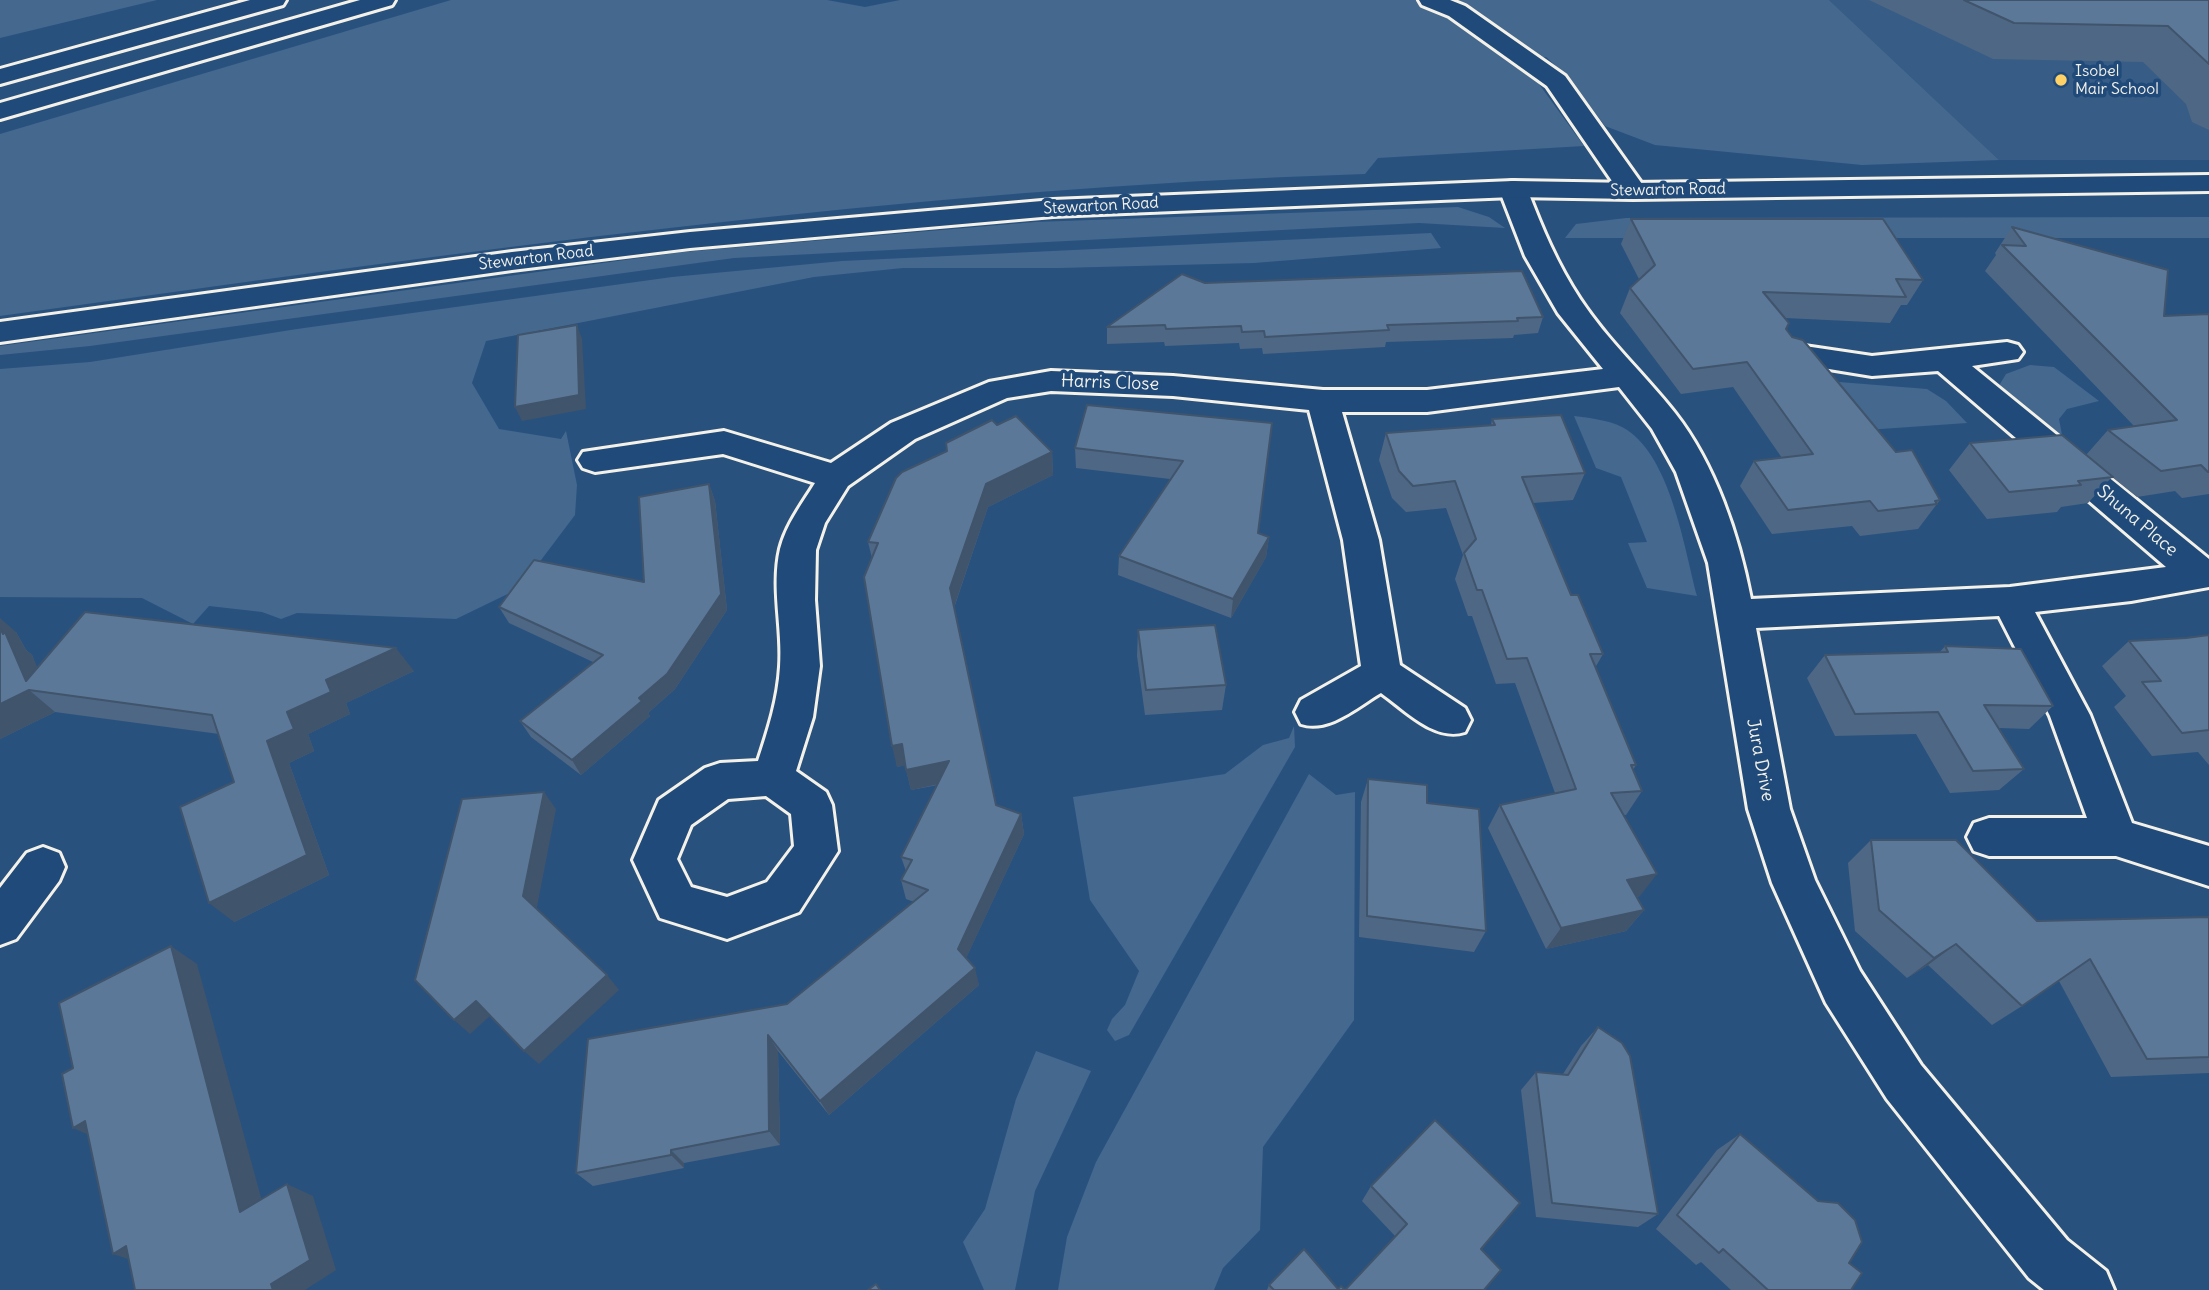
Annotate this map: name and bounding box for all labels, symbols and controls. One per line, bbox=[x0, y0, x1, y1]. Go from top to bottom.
place label: Isobel Mair School bbox=[2075, 61, 2159, 99]
marker: Isobel Mair School bbox=[2053, 72, 2069, 88]
street label: Stewarton Road bbox=[1610, 179, 1726, 201]
street label: Stewarton Road bbox=[1043, 193, 1159, 219]
street label: Stewarton Road bbox=[477, 241, 595, 275]
street label: Harris Close bbox=[1061, 370, 1159, 396]
street label: Shuna Place bbox=[2092, 481, 2182, 561]
street label: Jura Drive bbox=[1741, 717, 1779, 803]

